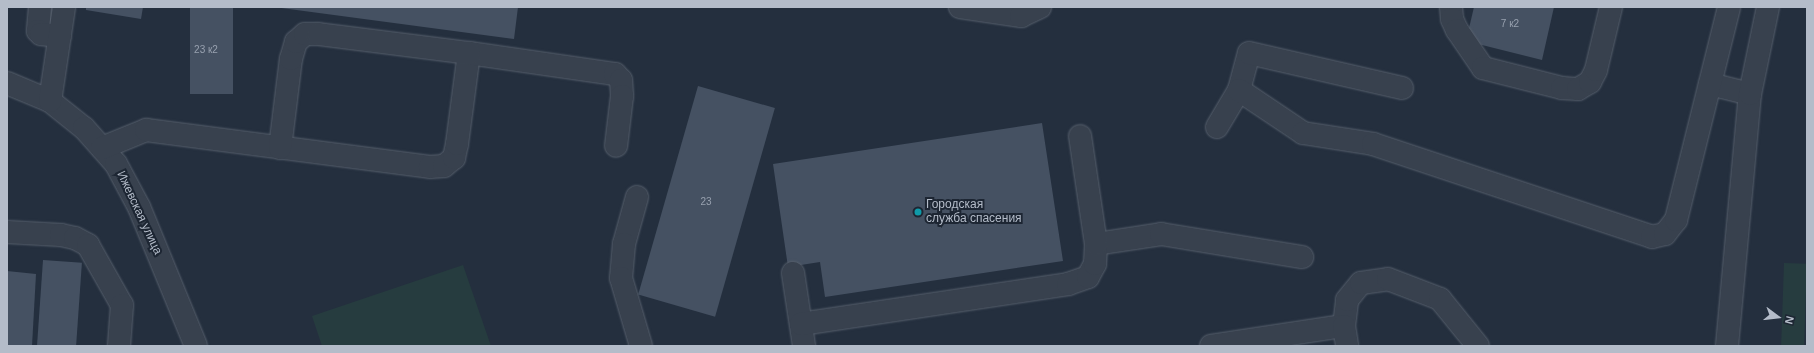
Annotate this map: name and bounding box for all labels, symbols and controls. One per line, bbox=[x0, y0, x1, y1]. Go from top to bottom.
house number: 7 к2 bbox=[1501, 18, 1519, 30]
house number: 23 к2 bbox=[194, 44, 218, 56]
street label: Ижевская улица bbox=[113, 169, 165, 257]
house number: 23 bbox=[700, 196, 712, 208]
place label: Городская служба спасения bbox=[926, 198, 1022, 226]
marker: Городская служба спасения bbox=[913, 207, 923, 217]
north arrow bbox=[1758, 297, 1798, 337]
text: N bbox=[1783, 315, 1796, 325]

